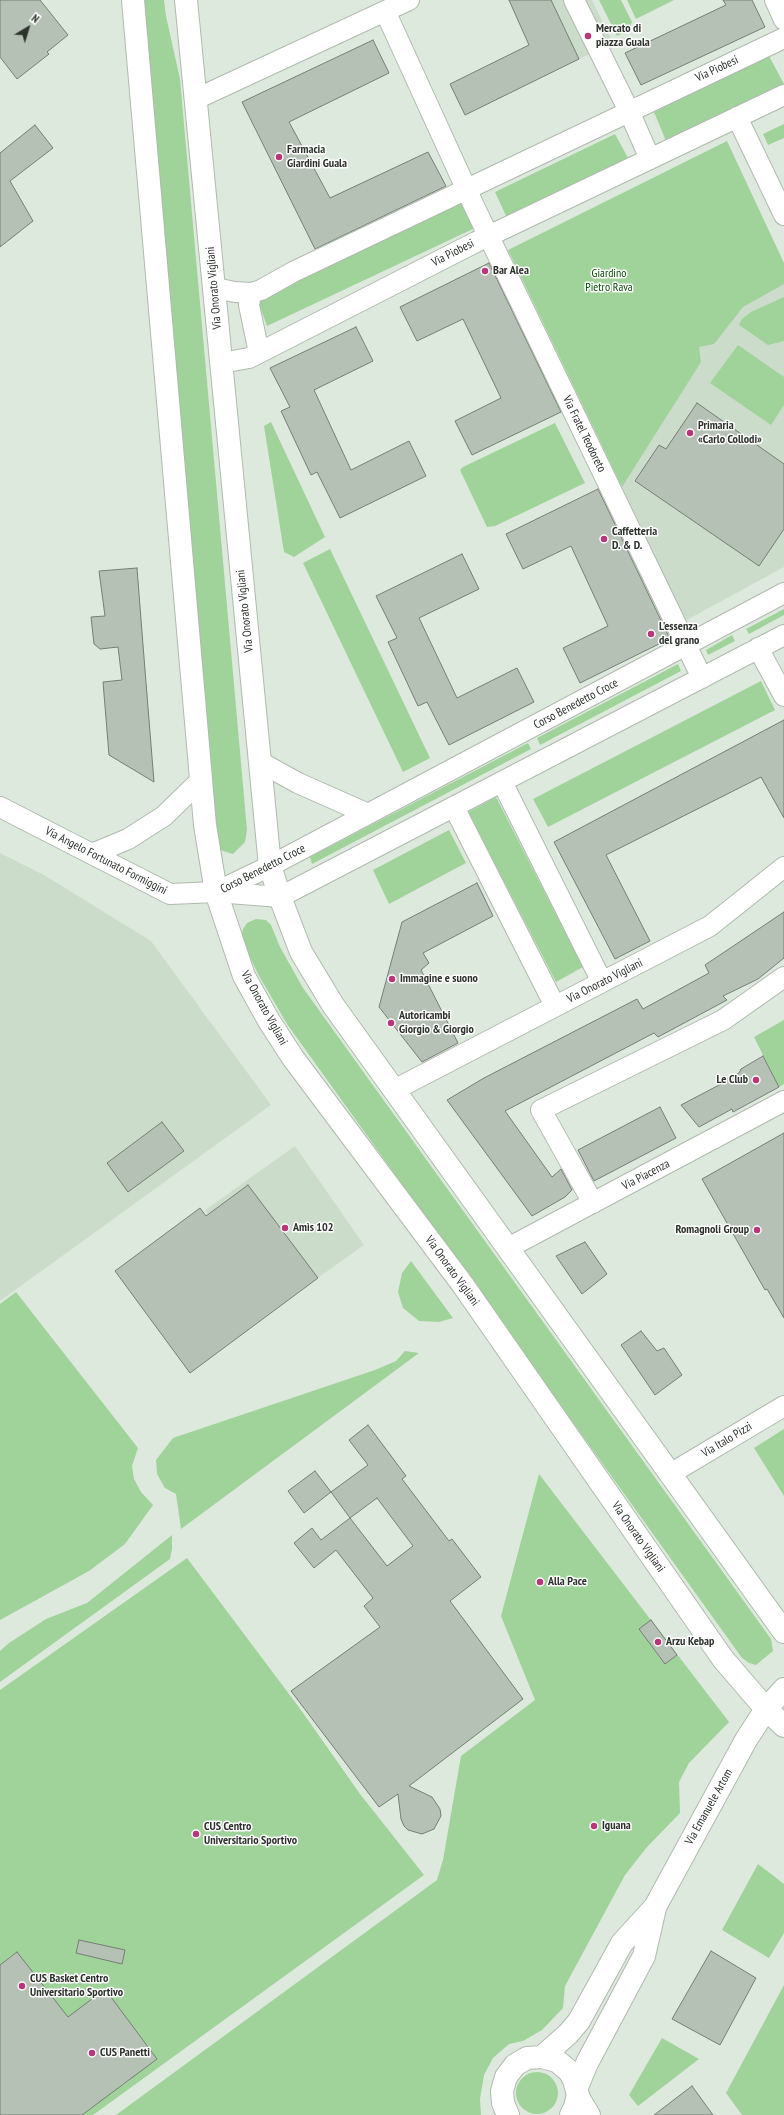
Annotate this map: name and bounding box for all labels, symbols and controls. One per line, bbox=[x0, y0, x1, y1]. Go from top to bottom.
north arrow bbox=[8, 8, 48, 48]
text: N bbox=[29, 11, 42, 26]
place label: Mercato di piazza Guala bbox=[596, 22, 650, 50]
marker: Mercato di piazza Guala bbox=[583, 31, 593, 41]
street label: Via Piobesi bbox=[693, 53, 741, 85]
place label: Farmacia Giardini Guala bbox=[287, 143, 347, 171]
marker: Farmacia Giardini Guala bbox=[274, 152, 284, 162]
street label: Via Piobesi bbox=[429, 236, 477, 270]
street label: Via Onorato Vigliani bbox=[203, 246, 225, 330]
place label: Bar Alea bbox=[493, 264, 529, 278]
marker: Bar Alea bbox=[480, 266, 490, 276]
park label: Giardino Pietro Rava bbox=[585, 267, 633, 295]
street label: Via Fratel Teodoreto bbox=[559, 393, 609, 475]
place label: Primaria «Carlo Collodi» bbox=[698, 419, 762, 447]
marker: Primaria «Carlo Collodi» bbox=[685, 428, 695, 438]
place label: Caffetteria D. & D. bbox=[612, 525, 657, 553]
marker: Caffetteria D. & D. bbox=[599, 534, 609, 544]
street label: Via Onorato Vigliani bbox=[234, 569, 256, 653]
place label: L'essenza del grano bbox=[659, 620, 699, 648]
marker: L'essenza del grano bbox=[646, 629, 656, 639]
street label: Corso Benedetto Croce bbox=[531, 676, 621, 732]
street label: Via Angelo Fortunato Formiggini bbox=[43, 824, 169, 898]
street label: Corso Benedetto Croce bbox=[218, 841, 308, 897]
street label: Via Onorato Vigliani bbox=[565, 956, 645, 1006]
street label: Via Onorato Vigliani bbox=[238, 968, 290, 1048]
place label: Immagine e suono bbox=[400, 972, 478, 986]
marker: Immagine e suono bbox=[387, 974, 397, 984]
place label: Autoricambi Giorgio & Giorgio bbox=[399, 1009, 474, 1037]
marker: Autoricambi Giorgio & Giorgio bbox=[386, 1018, 396, 1028]
place label: Le Club bbox=[717, 1073, 748, 1087]
marker: Le Club bbox=[751, 1075, 761, 1085]
street label: Via Piacenza bbox=[620, 1156, 672, 1194]
place label: Amìs 102 bbox=[293, 1221, 334, 1235]
marker: Amìs 102 bbox=[280, 1223, 290, 1233]
place label: Romagnoli Group bbox=[675, 1223, 749, 1237]
marker: Romagnoli Group bbox=[752, 1225, 762, 1235]
street label: Via Onorato Vigliani bbox=[422, 1233, 482, 1309]
street label: Via Italo Pizzi bbox=[699, 1419, 755, 1461]
street label: Via Onorato Vigliani bbox=[608, 1499, 668, 1575]
place label: Alla Pace bbox=[548, 1575, 587, 1589]
marker: Alla Pace bbox=[535, 1577, 545, 1587]
place label: Arzu Kebap bbox=[666, 1635, 714, 1649]
marker: Arzu Kebap bbox=[653, 1637, 663, 1647]
street label: Via Emanuele Artom bbox=[682, 1767, 736, 1847]
place label: Iguana bbox=[602, 1819, 631, 1833]
place label: CUS Centro Universitario Sportivo bbox=[204, 1820, 297, 1848]
marker: Iguana bbox=[589, 1821, 599, 1831]
marker: CUS Centro Universitario Sportivo bbox=[191, 1829, 201, 1839]
place label: CUS Basket Centro Universitario Sportivo bbox=[30, 1972, 123, 2000]
marker: CUS Basket Centro Universitario Sportivo bbox=[17, 1981, 27, 1991]
place label: CUS Panetti bbox=[100, 2046, 150, 2060]
marker: CUS Panetti bbox=[87, 2048, 97, 2058]

